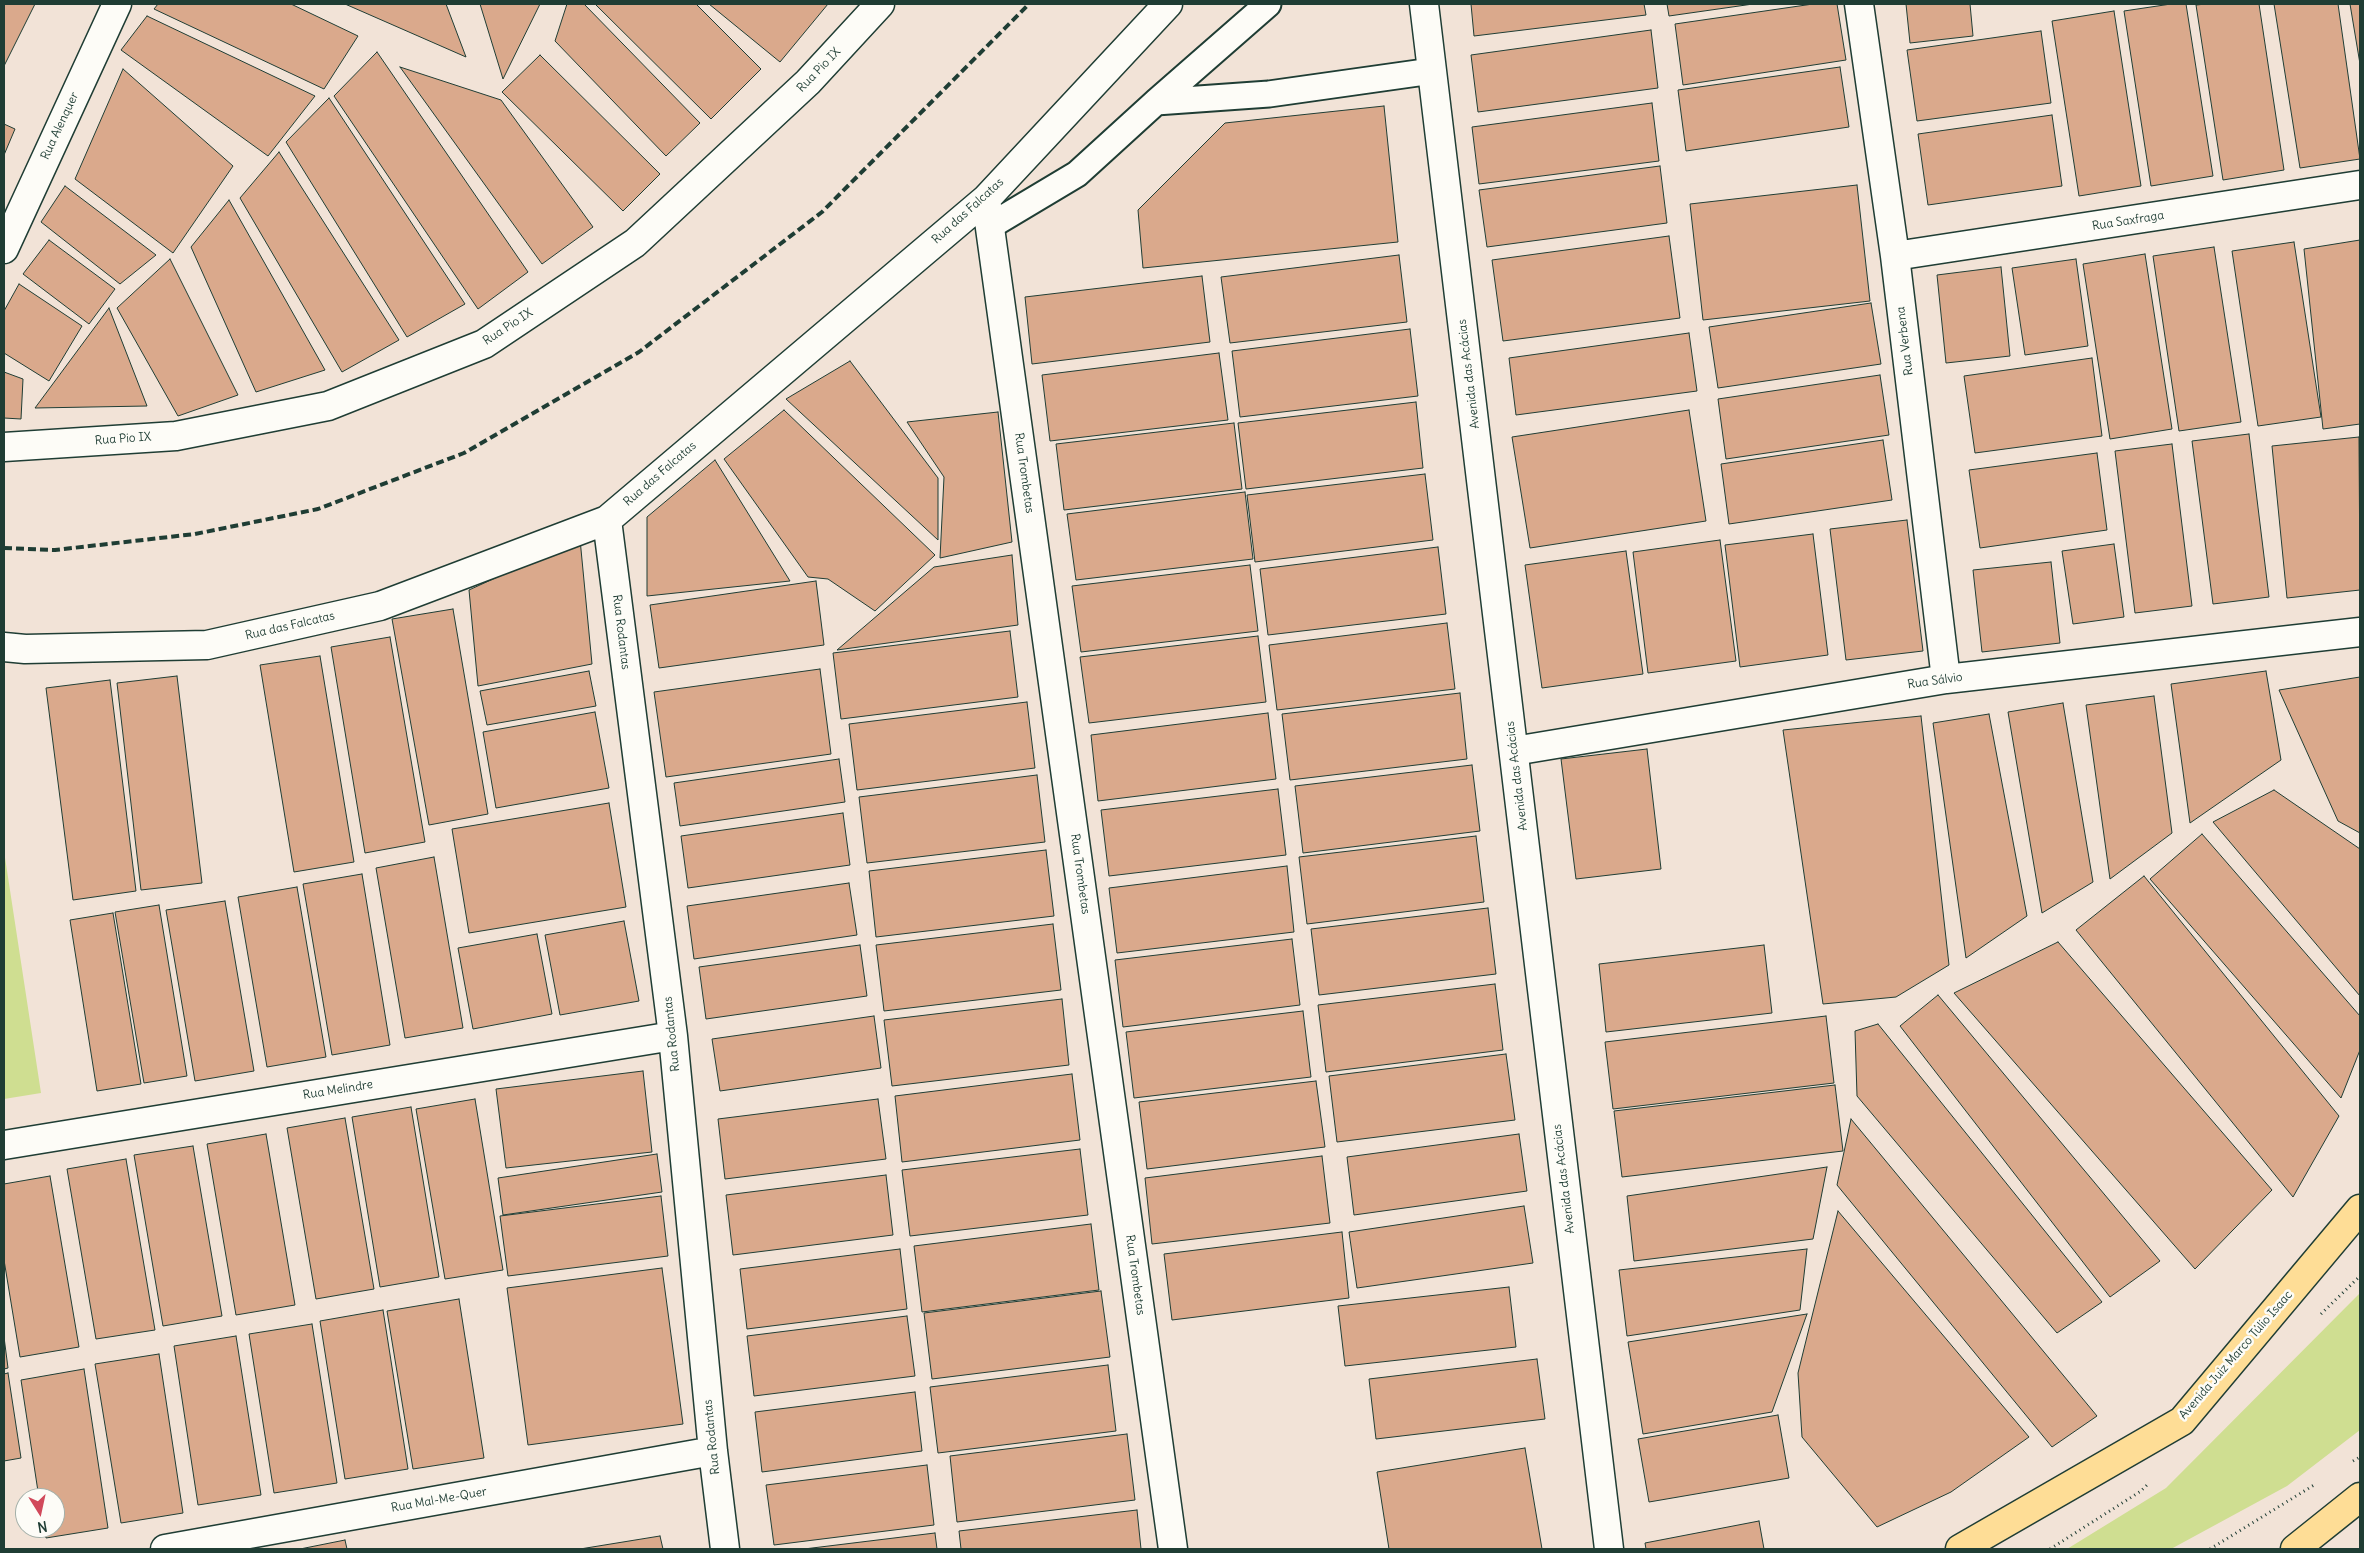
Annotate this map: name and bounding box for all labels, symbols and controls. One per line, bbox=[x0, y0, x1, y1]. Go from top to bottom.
street label: Rua Pio IX bbox=[794, 45, 844, 95]
street label: Rua Alenquer bbox=[38, 90, 82, 162]
street label: Rua das Falcatas bbox=[929, 175, 1007, 247]
street label: Rua Saxfraga bbox=[2091, 208, 2165, 234]
street label: Rua Pio IX bbox=[480, 306, 536, 348]
street label: Rua Verbena bbox=[1894, 306, 1916, 376]
street label: Avenida das Acácias bbox=[1455, 318, 1483, 430]
street label: Rua Pio IX bbox=[94, 430, 152, 448]
street label: Rua Trombetas bbox=[1011, 432, 1037, 514]
street label: Rua das Falcatas bbox=[621, 439, 699, 509]
street label: Rua Rodantas bbox=[609, 594, 633, 670]
street label: Rua das Falcatas bbox=[244, 609, 336, 643]
street label: Rua Sálvio bbox=[1906, 670, 1964, 692]
street label: Avenida das Acácias bbox=[1503, 720, 1531, 832]
street label: Rua Trombetas bbox=[1067, 833, 1093, 915]
street label: Rua Rodantas bbox=[661, 996, 683, 1072]
street label: Rua Melindre bbox=[302, 1077, 374, 1103]
street label: Avenida das Acácias bbox=[1550, 1123, 1578, 1235]
street label: Rua Trombetas bbox=[1122, 1234, 1148, 1316]
street label: Avenida Juiz Marco Túlio Isaac bbox=[2176, 1288, 2296, 1422]
street label: Rua Rodantas bbox=[701, 1399, 723, 1475]
street label: Rua Mal-Me-Quer bbox=[390, 1484, 488, 1516]
north arrow bbox=[15, 1488, 65, 1538]
text: N bbox=[36, 1517, 49, 1536]

